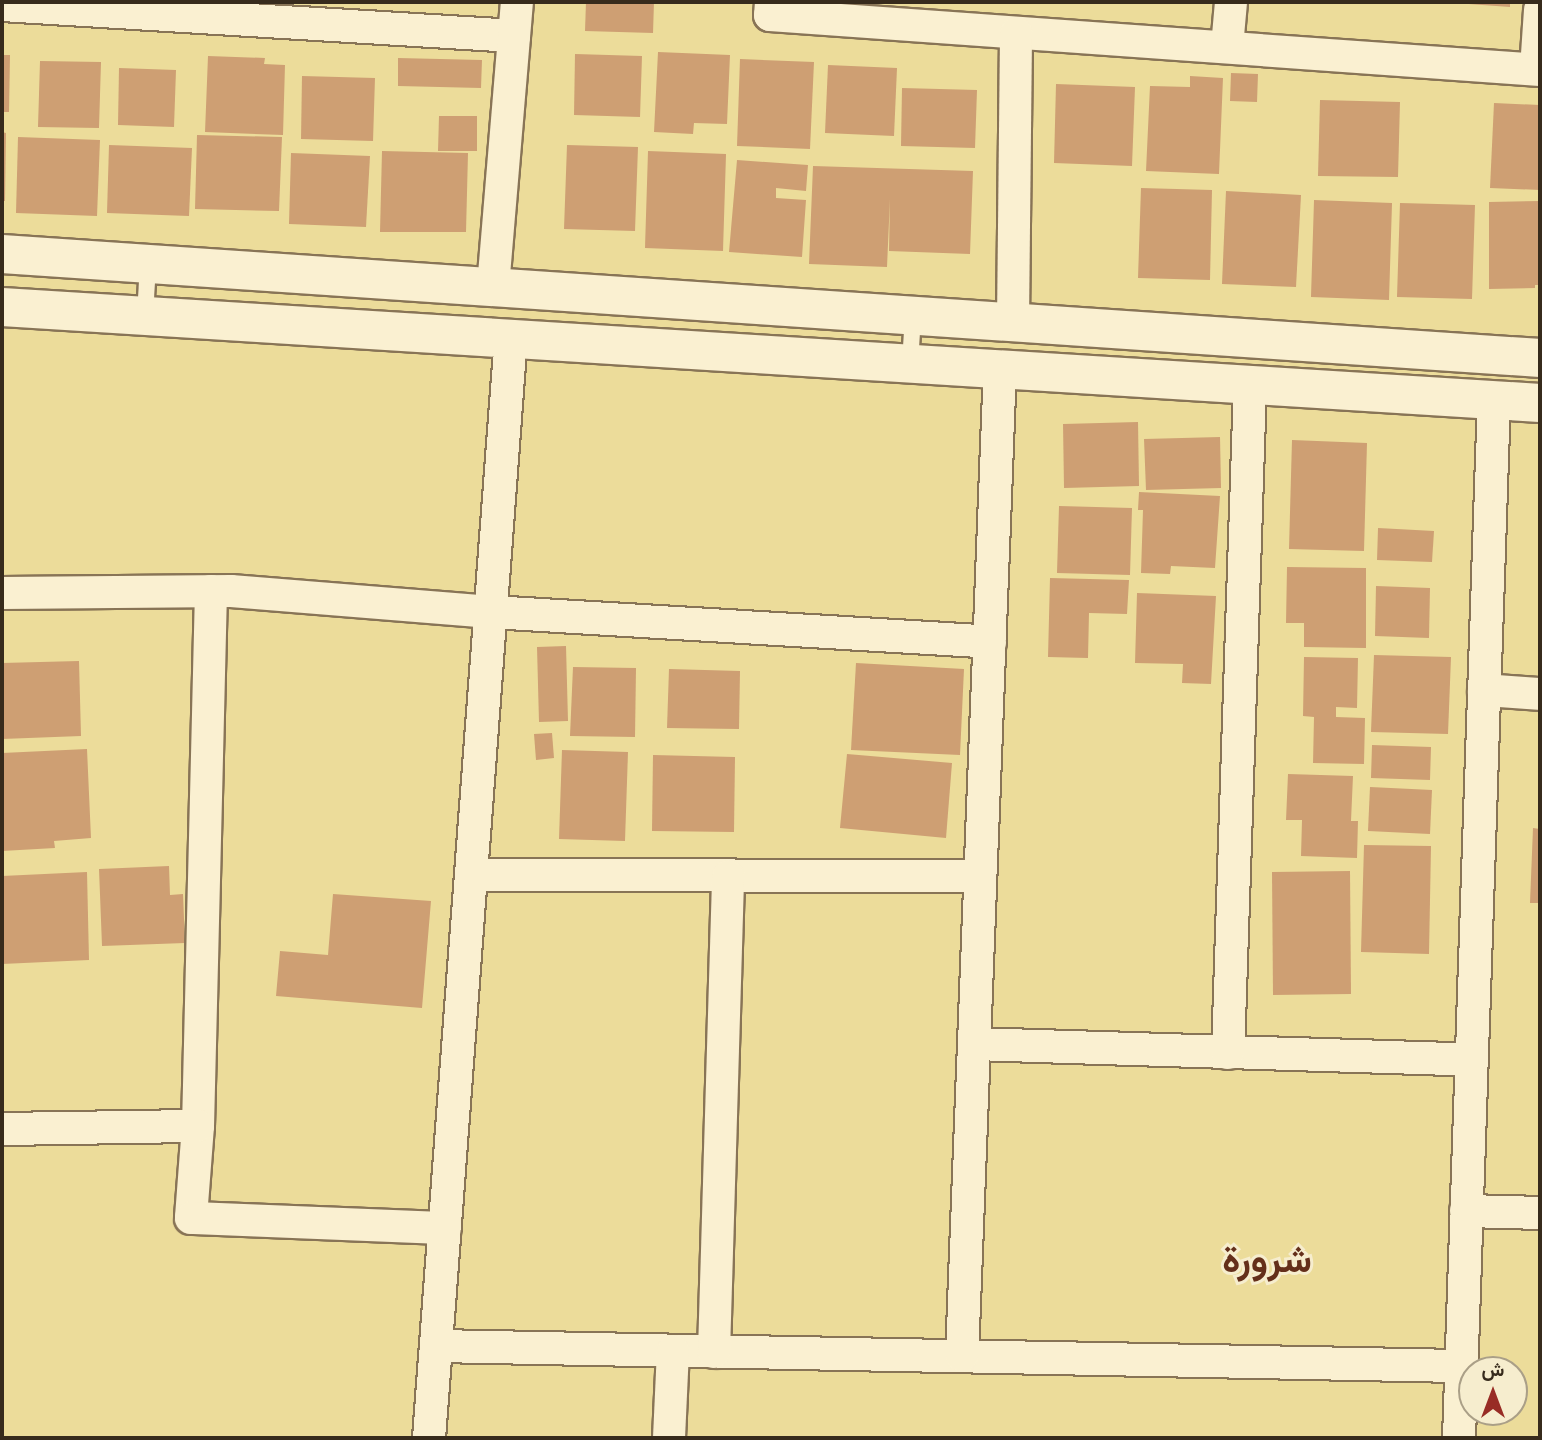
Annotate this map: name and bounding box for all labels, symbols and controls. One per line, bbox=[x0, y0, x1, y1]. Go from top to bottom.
district label: شرورة bbox=[1222, 1241, 1312, 1285]
north arrow bbox=[1458, 1356, 1528, 1426]
text: ش bbox=[1482, 1357, 1504, 1386]

